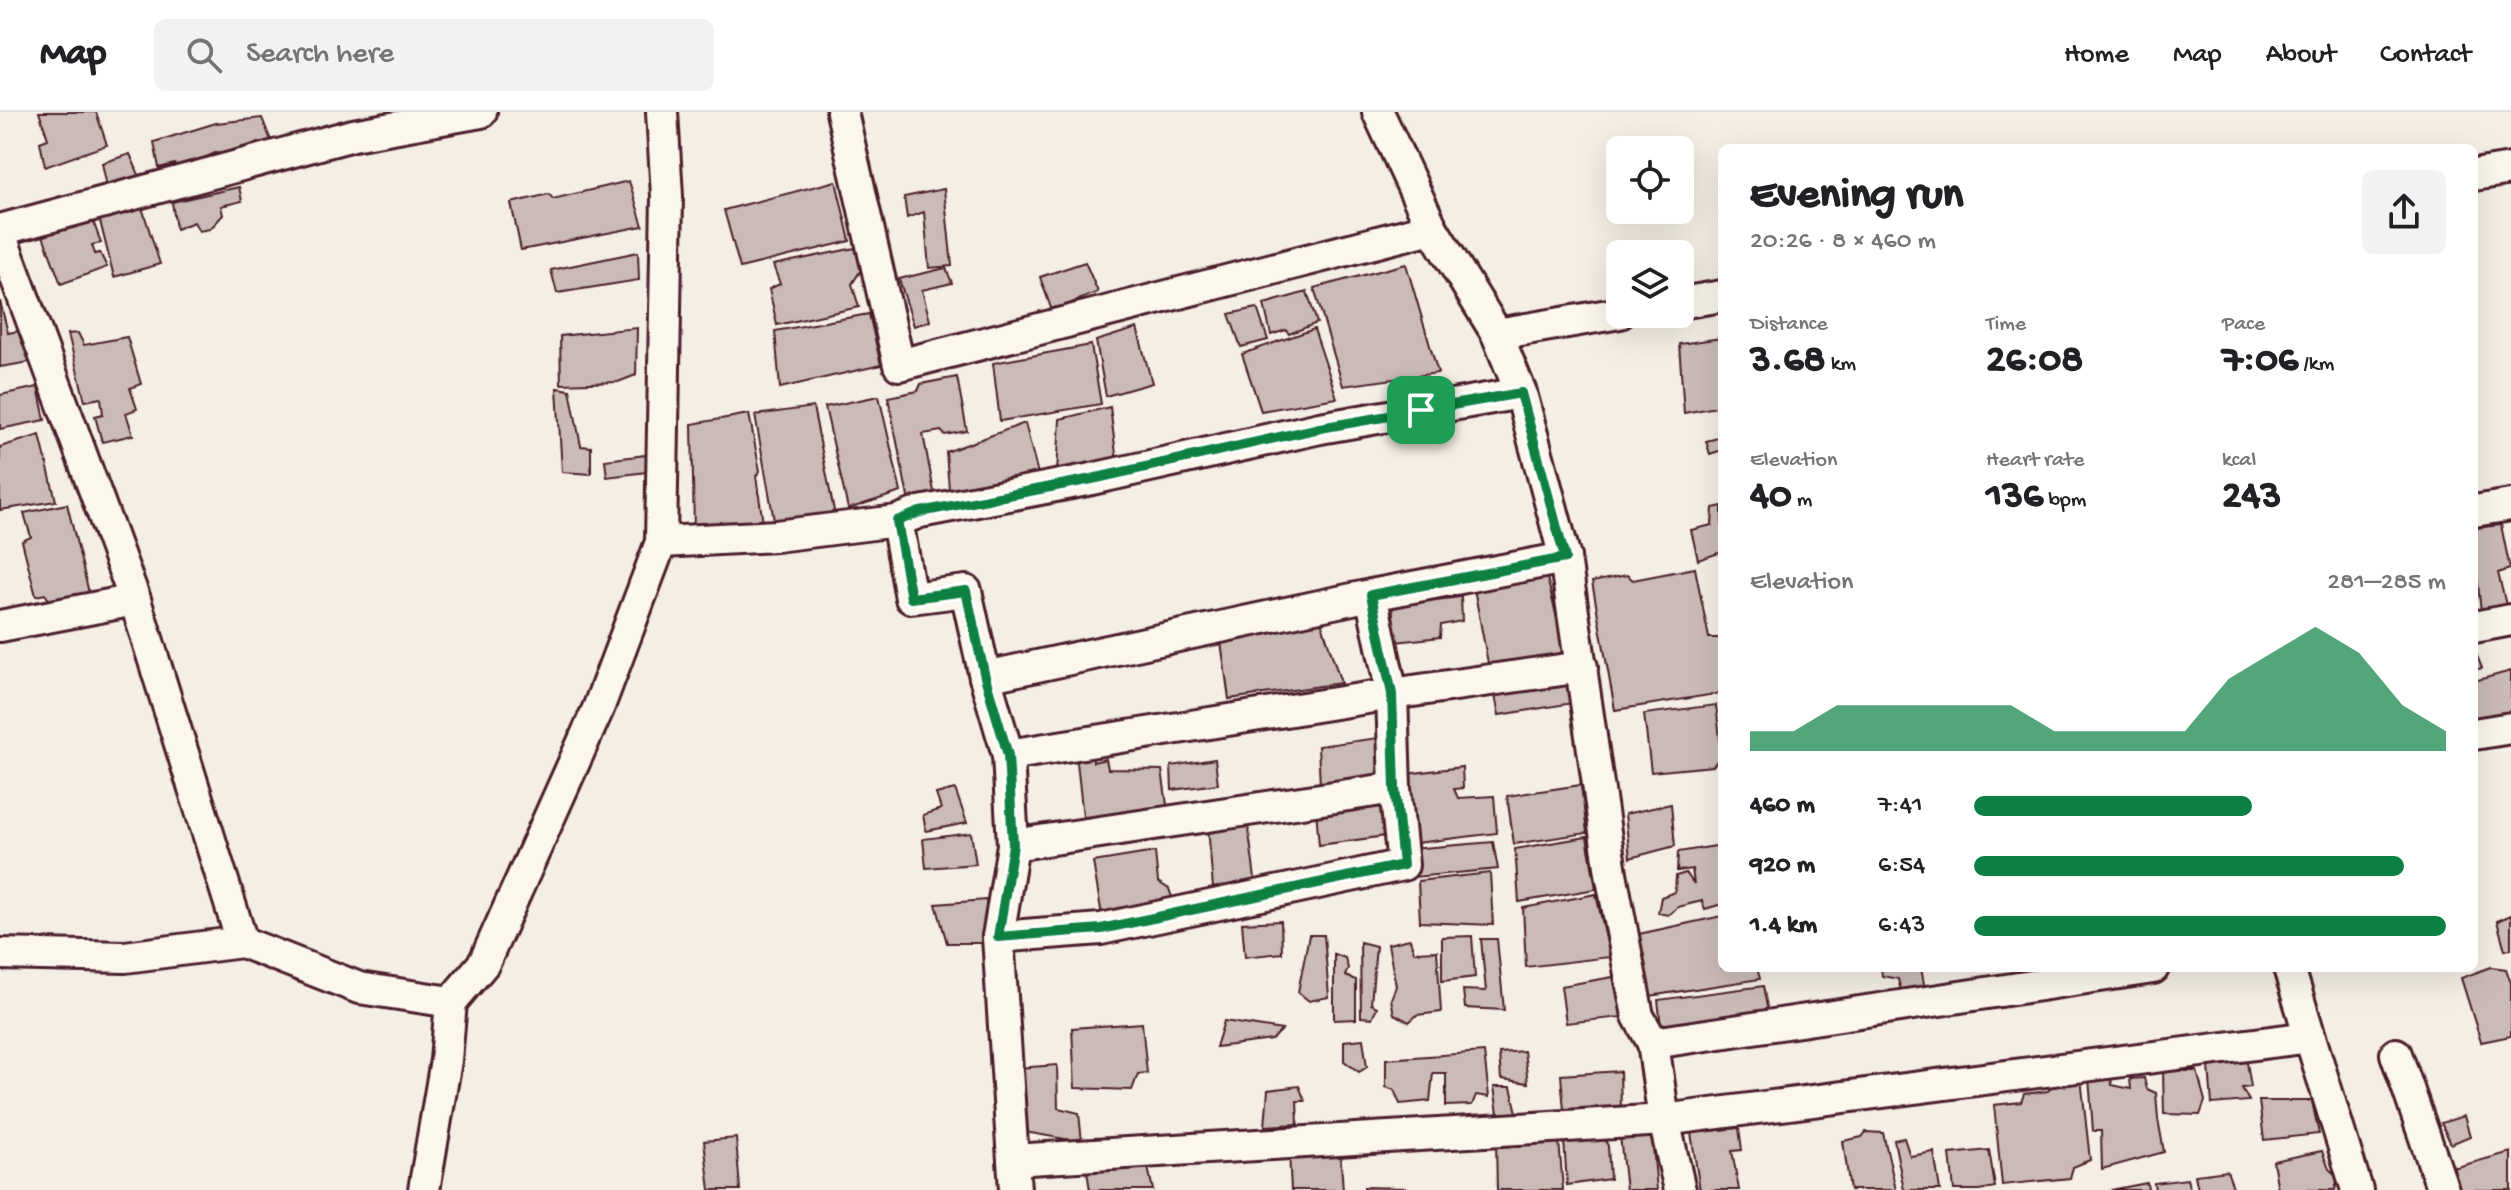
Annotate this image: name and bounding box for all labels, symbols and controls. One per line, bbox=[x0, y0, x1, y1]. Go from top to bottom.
search box bbox=[154, 19, 714, 91]
text: Map bbox=[40, 33, 106, 77]
icon: search bbox=[182, 33, 226, 77]
text: Search here bbox=[246, 38, 394, 73]
text: Home bbox=[2064, 39, 2129, 72]
text: Map bbox=[2173, 39, 2222, 72]
text: About bbox=[2266, 39, 2336, 72]
text: Contact bbox=[2380, 39, 2471, 72]
map controls bbox=[1606, 136, 1694, 328]
button: locate bbox=[1606, 136, 1694, 224]
button: share bbox=[2362, 170, 2446, 254]
text: Evening run bbox=[1750, 171, 1963, 223]
text: 20:26 · 8 × 460 m bbox=[1750, 227, 1936, 258]
button: layers bbox=[1606, 240, 1694, 328]
text: Distance bbox=[1750, 312, 1828, 338]
text: Time bbox=[1986, 312, 2026, 338]
text: Pace bbox=[2222, 312, 2265, 338]
text: 3.68 bbox=[1750, 338, 1826, 385]
text: 26:08 bbox=[1986, 338, 2083, 385]
text: 7:06 bbox=[2222, 338, 2298, 385]
text: km bbox=[1826, 352, 1856, 378]
text: /km bbox=[2298, 352, 2334, 378]
pin bbox=[1387, 376, 1455, 444]
icon: arrive bbox=[1399, 388, 1443, 432]
text: Elevation bbox=[1750, 448, 1837, 474]
text: Heart rate bbox=[1986, 448, 2084, 474]
text: kcal bbox=[2222, 448, 2256, 474]
text: 40 bbox=[1750, 474, 1792, 521]
text: 136 bbox=[1986, 474, 2043, 521]
text: 243 bbox=[2222, 474, 2281, 521]
text: m bbox=[1792, 488, 1812, 514]
text: bpm bbox=[2043, 488, 2086, 514]
text: Elevation bbox=[1750, 568, 1853, 599]
text: 281–285 m bbox=[2327, 568, 2446, 599]
text: 460 m bbox=[1750, 791, 1815, 822]
text: 7:41 bbox=[1878, 791, 1922, 822]
text: 920 m bbox=[1750, 851, 1815, 882]
text: 6:54 bbox=[1878, 851, 1925, 882]
text: 1.4 km bbox=[1750, 911, 1817, 942]
text: 6:43 bbox=[1878, 911, 1925, 942]

